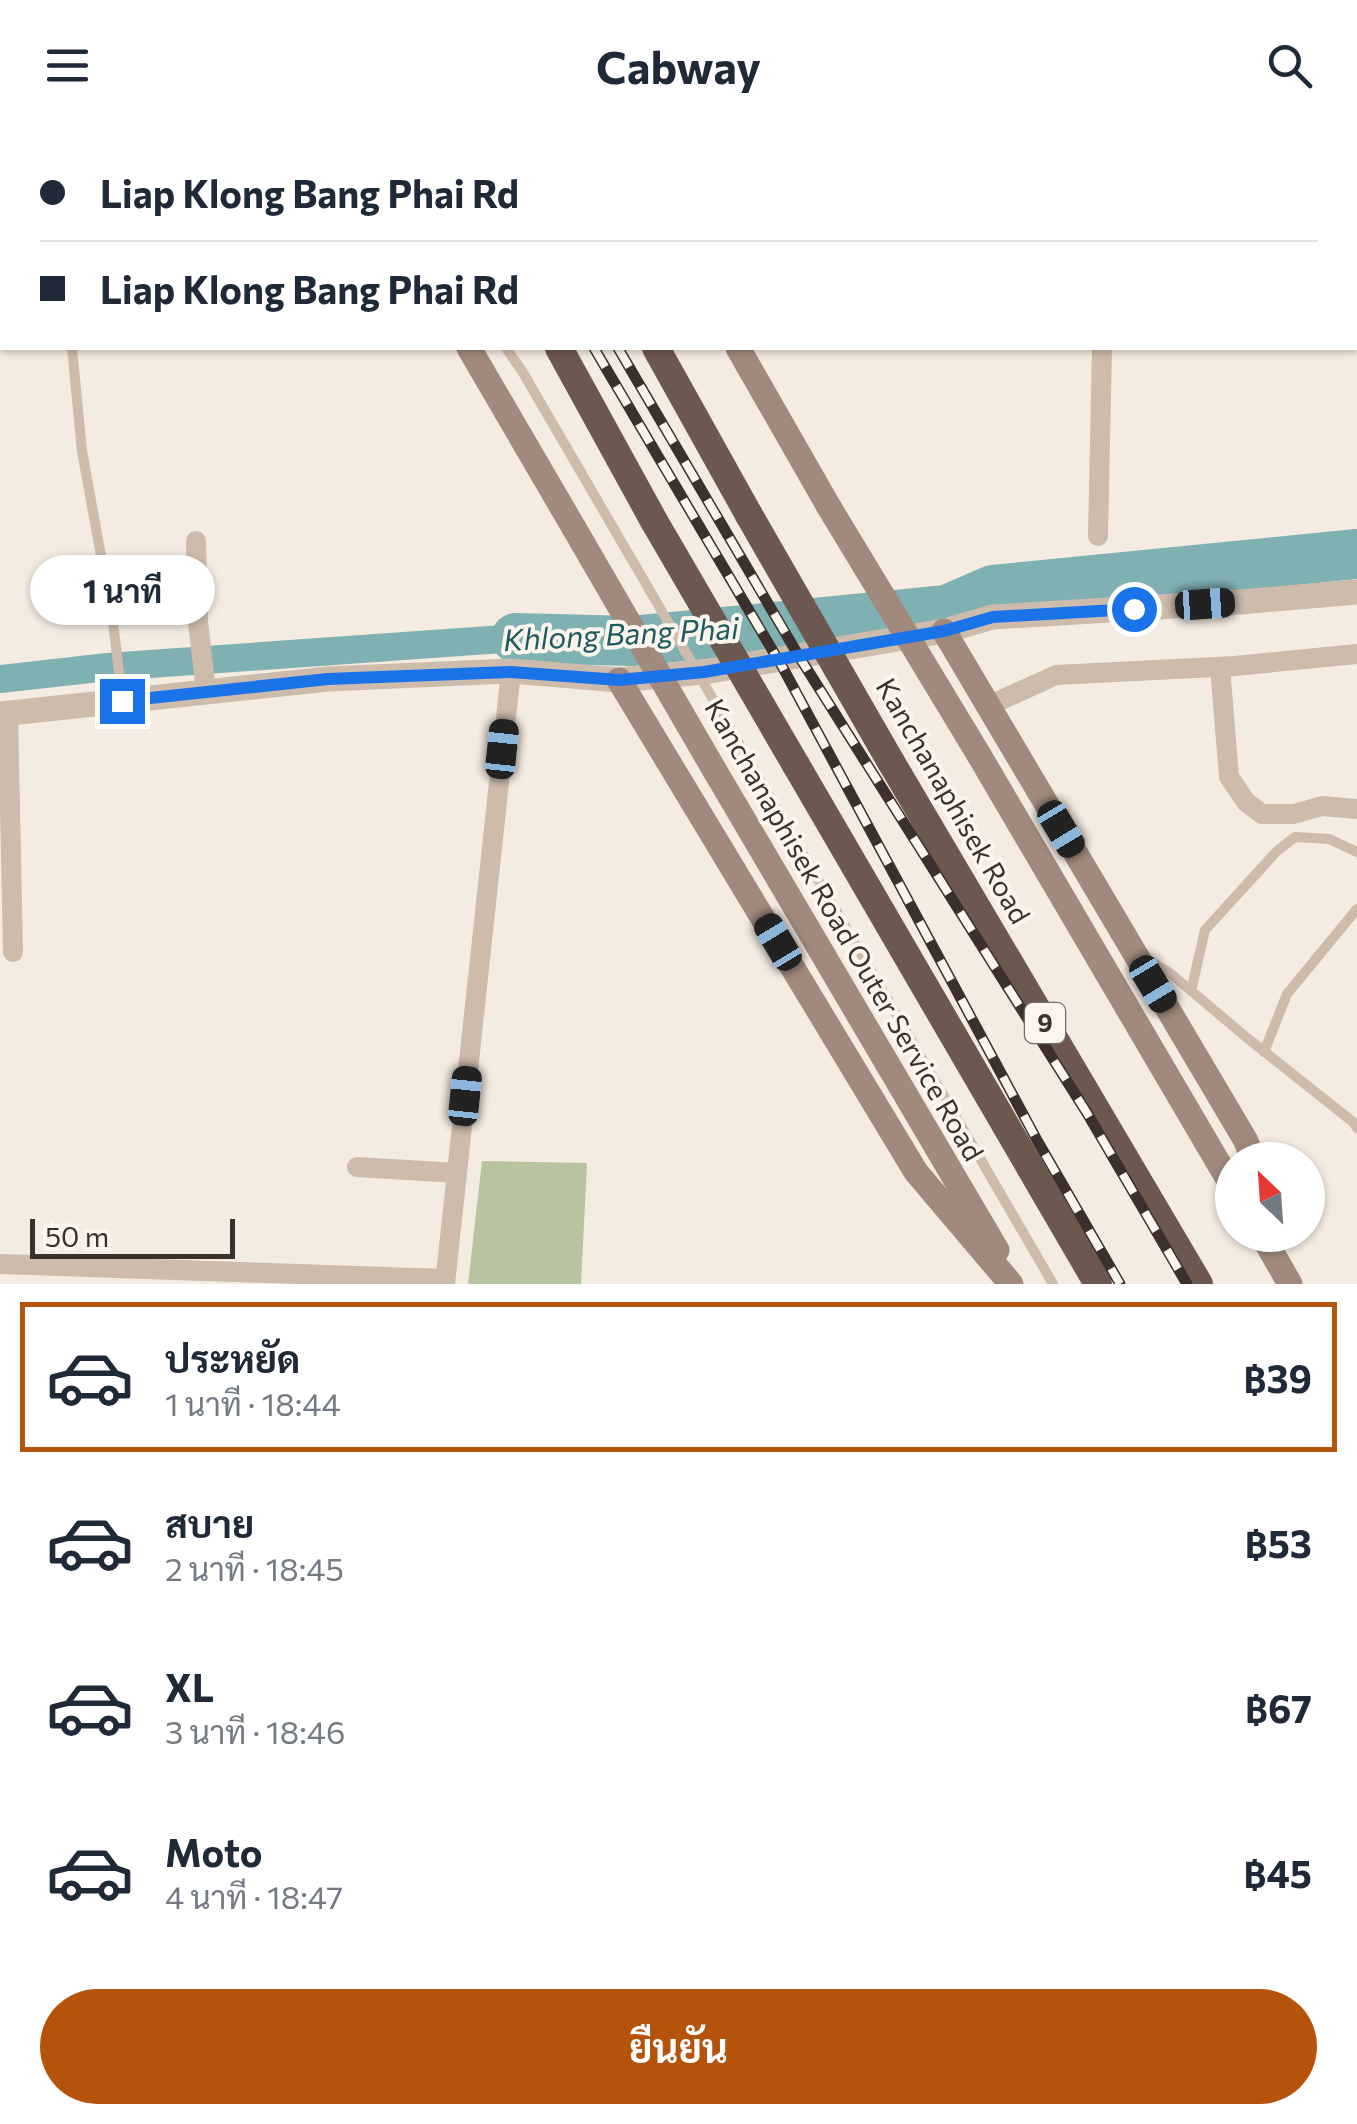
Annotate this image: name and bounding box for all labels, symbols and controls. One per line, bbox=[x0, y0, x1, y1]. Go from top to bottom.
icon: menu bbox=[40, 38, 95, 93]
text: Cabway bbox=[596, 38, 761, 93]
icon: search bbox=[1262, 38, 1317, 93]
text: Liap Klong Bang Phai Rd bbox=[100, 169, 519, 216]
text: Liap Klong Bang Phai Rd bbox=[100, 265, 519, 312]
callout: 1 นาที bbox=[29, 556, 214, 626]
text: 1 นาที bbox=[83, 570, 162, 610]
route start bbox=[1112, 587, 1157, 632]
car bbox=[1174, 587, 1236, 621]
water label: Khlong Bang Phai bbox=[502, 608, 741, 657]
street label: Kanchanaphisek Road bbox=[870, 672, 1038, 929]
route end bbox=[100, 679, 145, 724]
street label: Kanchanaphisek Road Outer Service Road bbox=[698, 692, 992, 1167]
car bbox=[484, 718, 520, 780]
car bbox=[1033, 796, 1089, 862]
car bbox=[750, 909, 806, 975]
car bbox=[1125, 951, 1181, 1017]
road number: 9 bbox=[1025, 1003, 1065, 1043]
car bbox=[447, 1065, 483, 1127]
north arrow bbox=[1215, 1142, 1325, 1252]
map controls bbox=[1215, 1142, 1325, 1252]
scale bar bbox=[30, 1214, 235, 1258]
text: 50 m bbox=[45, 1219, 109, 1253]
icon: car bbox=[45, 1332, 135, 1422]
text: ประหยัด bbox=[165, 1334, 300, 1381]
text: ฿39 bbox=[1244, 1354, 1312, 1401]
text: 1 นาที · 18:44 bbox=[165, 1383, 341, 1423]
icon: car bbox=[45, 1497, 135, 1587]
text: สบาย bbox=[165, 1499, 254, 1546]
text: ฿53 bbox=[1245, 1519, 1312, 1566]
text: 2 นาที · 18:45 bbox=[165, 1548, 344, 1588]
icon: car bbox=[45, 1662, 135, 1752]
text: XL bbox=[165, 1663, 214, 1710]
text: ฿67 bbox=[1245, 1684, 1312, 1731]
text: 3 นาที · 18:46 bbox=[165, 1711, 345, 1751]
icon: car bbox=[45, 1827, 135, 1917]
text: Moto bbox=[165, 1828, 263, 1875]
text: ฿45 bbox=[1244, 1849, 1312, 1896]
text: 4 นาที · 18:47 bbox=[165, 1876, 343, 1916]
button: ยืนยัน bbox=[40, 1989, 1317, 2104]

